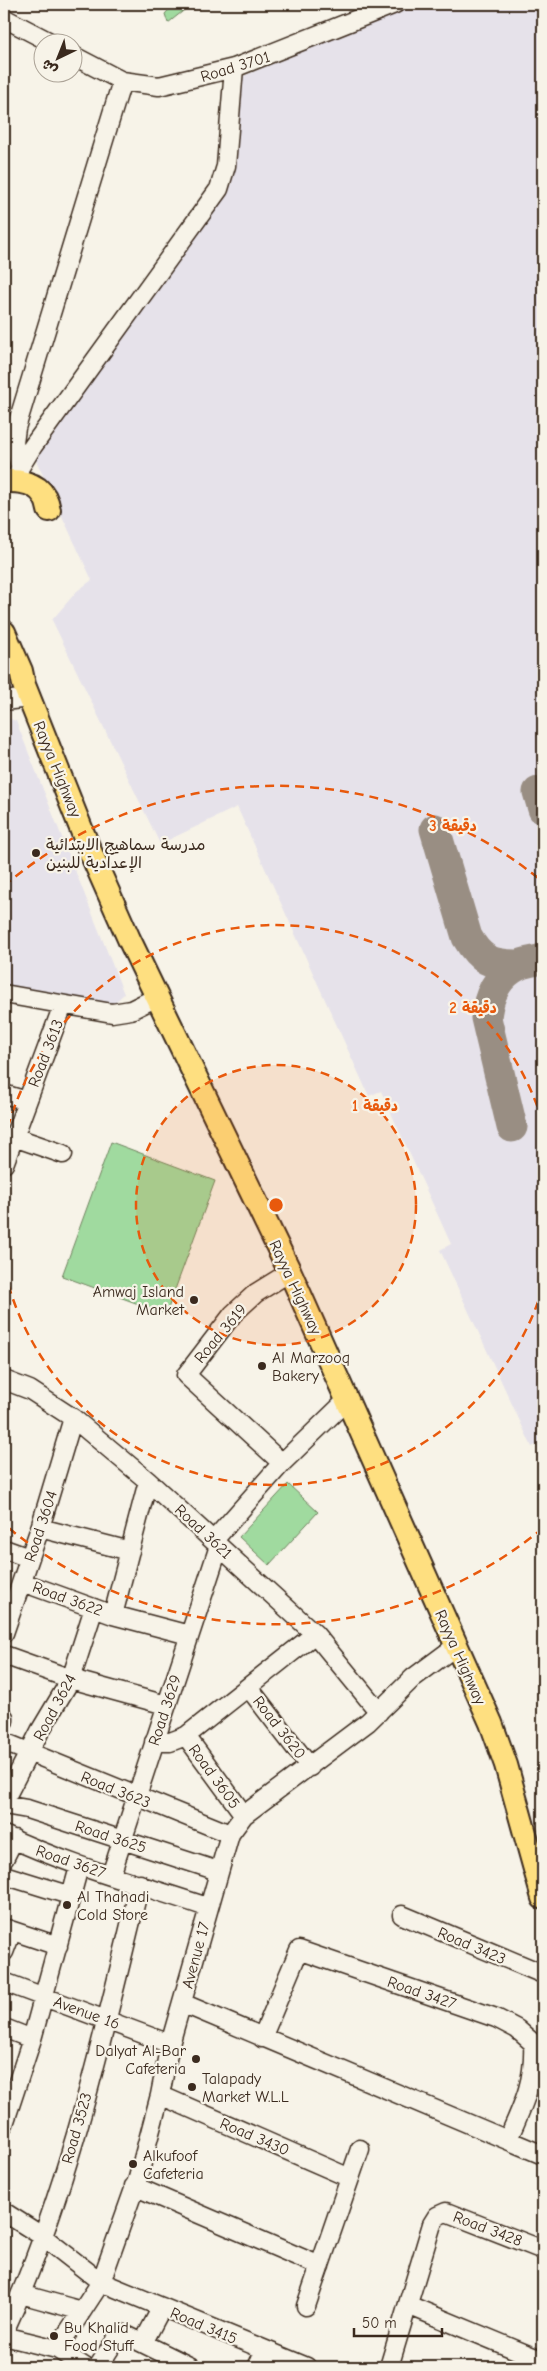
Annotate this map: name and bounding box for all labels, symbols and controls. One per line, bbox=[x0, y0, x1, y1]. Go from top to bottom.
north arrow bbox=[32, 32, 82, 82]
street label: Road 3701 bbox=[198, 48, 272, 86]
text: ش bbox=[38, 56, 61, 79]
street label: Rayya Highway bbox=[30, 719, 85, 821]
text: 3 دقيقة bbox=[429, 817, 477, 835]
place label: مدرسة سماهيج الابتدائية الإعدادية للبنين bbox=[46, 836, 206, 873]
marker: مدرسة سماهيج الابتدائية الإعدادية للبنين bbox=[30, 847, 42, 859]
text: 2 دقيقة bbox=[449, 999, 497, 1017]
street label: Road 3613 bbox=[25, 1017, 67, 1090]
text: 1 دقيقة bbox=[352, 1097, 398, 1115]
centre of rings bbox=[267, 1196, 285, 1214]
street label: Rayya Highway bbox=[265, 1237, 325, 1338]
place label: Amwaj Island Market bbox=[93, 1283, 184, 1319]
marker: Amwaj Island Market bbox=[188, 1294, 200, 1306]
street label: Road 3619 bbox=[191, 1300, 251, 1367]
place label: Al Marzooq Bakery bbox=[272, 1349, 350, 1385]
marker: Al Marzooq Bakery bbox=[256, 1360, 268, 1372]
street label: Road 3604 bbox=[21, 1488, 61, 1564]
street label: Road 3621 bbox=[171, 1501, 236, 1563]
street label: Road 3622 bbox=[30, 1578, 105, 1620]
street label: Rayya Highway bbox=[431, 1607, 489, 1709]
street label: Road 3624 bbox=[30, 1671, 80, 1744]
street label: Road 3629 bbox=[145, 1673, 185, 1748]
street label: Road 3620 bbox=[249, 1693, 309, 1763]
street label: Road 3605 bbox=[185, 1741, 244, 1812]
street label: Road 3623 bbox=[78, 1768, 153, 1812]
street label: Road 3625 bbox=[73, 1817, 149, 1857]
street label: Road 3627 bbox=[33, 1842, 108, 1882]
place label: Al Thahadi Cold Store bbox=[77, 1888, 149, 1924]
marker: Al Thahadi Cold Store bbox=[61, 1899, 73, 1911]
street label: Avenue 17 bbox=[178, 1920, 214, 1990]
street label: Road 3423 bbox=[435, 1924, 508, 1968]
street label: Road 3427 bbox=[385, 1973, 459, 2013]
street label: Avenue 16 bbox=[51, 1993, 122, 2033]
place label: Dalyat Al-Bar Cafeteria bbox=[95, 2042, 187, 2078]
marker: Dalyat Al-Bar Cafeteria bbox=[190, 2053, 202, 2065]
place label: Talapady Market W.L.L bbox=[202, 2070, 289, 2106]
marker: Talapady Market W.L.L bbox=[186, 2081, 198, 2093]
street label: Road 3523 bbox=[58, 2091, 96, 2166]
street label: Road 3430 bbox=[217, 2114, 292, 2160]
place label: Alkufoof Cafeteria bbox=[143, 2147, 204, 2183]
marker: Alkufoof Cafeteria bbox=[127, 2158, 139, 2170]
street label: Road 3428 bbox=[451, 2208, 525, 2250]
street label: Road 3415 bbox=[168, 2304, 240, 2348]
scale bar bbox=[354, 2306, 442, 2338]
text: 50 m bbox=[362, 2314, 397, 2332]
place label: Bu Khalid Food Stuff bbox=[64, 2319, 135, 2355]
marker: Bu Khalid Food Stuff bbox=[48, 2330, 60, 2342]

